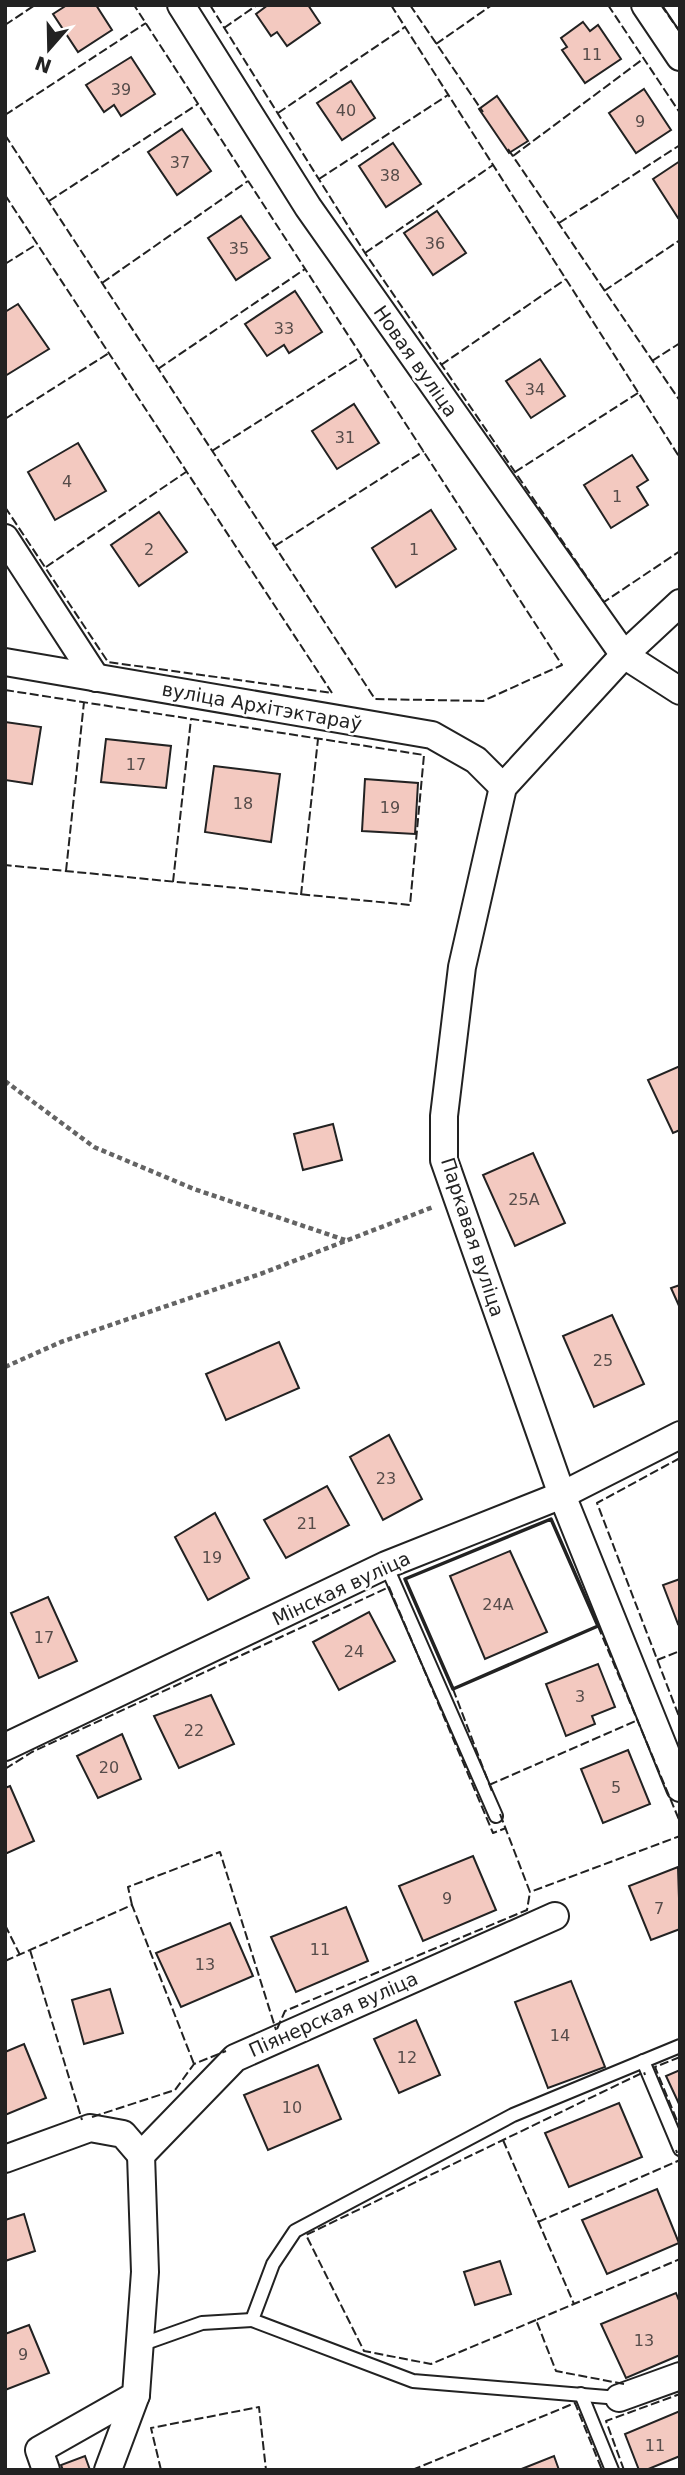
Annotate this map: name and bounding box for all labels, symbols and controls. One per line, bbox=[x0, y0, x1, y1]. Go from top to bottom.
north arrow bbox=[14, 14, 84, 84]
house number: 11 bbox=[582, 45, 602, 64]
text: N bbox=[32, 52, 54, 78]
house number: 39 bbox=[111, 80, 131, 99]
house number: 40 bbox=[336, 101, 356, 120]
house number: 9 bbox=[635, 112, 645, 131]
house number: 37 bbox=[170, 153, 190, 172]
house number: 38 bbox=[380, 166, 400, 185]
house number: 36 bbox=[425, 234, 445, 253]
house number: 35 bbox=[229, 239, 249, 258]
street label: Новая вуліца bbox=[370, 301, 462, 421]
house number: 33 bbox=[274, 319, 294, 338]
house number: 34 bbox=[525, 380, 545, 399]
house number: 31 bbox=[335, 428, 355, 447]
house number: 4 bbox=[62, 472, 72, 491]
house number: 1 bbox=[612, 487, 622, 506]
house number: 2 bbox=[144, 540, 154, 559]
house number: 1 bbox=[409, 540, 419, 559]
street label: вуліца Архітэктараў bbox=[160, 678, 364, 734]
house number: 17 bbox=[126, 755, 146, 774]
house number: 18 bbox=[233, 794, 253, 813]
house number: 19 bbox=[380, 798, 400, 817]
street label: Паркавая вуліца bbox=[437, 1155, 509, 1319]
house number: 25А bbox=[508, 1190, 540, 1209]
house number: 25 bbox=[593, 1351, 613, 1370]
house number: 23 bbox=[376, 1469, 396, 1488]
house number: 21 bbox=[297, 1514, 317, 1533]
street label: Мінская вуліца bbox=[269, 1546, 413, 1630]
house number: 19 bbox=[202, 1548, 222, 1567]
house number: 24А bbox=[482, 1595, 514, 1614]
house number: 17 bbox=[34, 1628, 54, 1647]
house number: 24 bbox=[344, 1642, 364, 1661]
house number: 3 bbox=[575, 1687, 585, 1706]
house number: 22 bbox=[184, 1721, 204, 1740]
house number: 20 bbox=[99, 1758, 119, 1777]
house number: 5 bbox=[611, 1778, 621, 1797]
house number: 9 bbox=[442, 1889, 452, 1908]
house number: 7 bbox=[654, 1899, 664, 1918]
house number: 11 bbox=[310, 1940, 330, 1959]
house number: 13 bbox=[195, 1955, 215, 1974]
street label: Піянерская вуліца bbox=[245, 1967, 421, 2061]
house number: 14 bbox=[550, 2026, 570, 2045]
house number: 12 bbox=[397, 2048, 417, 2067]
house number: 10 bbox=[282, 2098, 302, 2117]
house number: 13 bbox=[634, 2331, 654, 2350]
house number: 9 bbox=[18, 2345, 28, 2364]
house number: 11 bbox=[645, 2436, 665, 2455]

